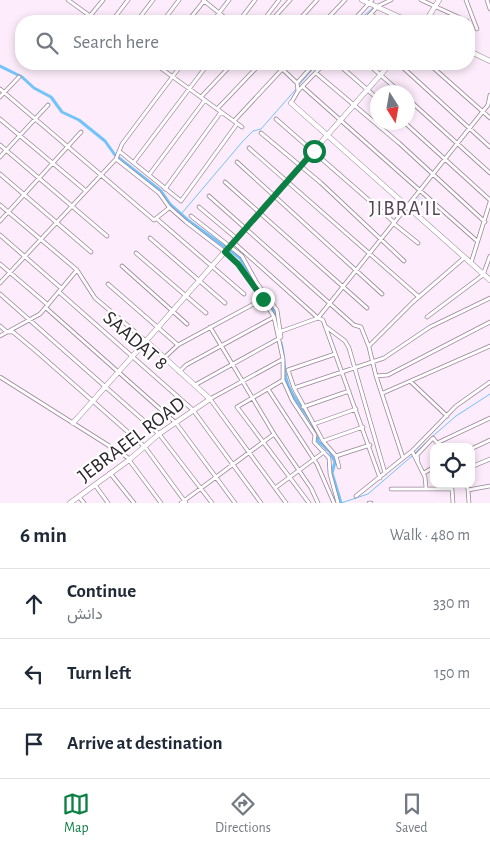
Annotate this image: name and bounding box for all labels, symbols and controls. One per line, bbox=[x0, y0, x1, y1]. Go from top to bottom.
search box bbox=[15, 15, 475, 70]
icon: search bbox=[33, 29, 61, 57]
text: Search here bbox=[73, 33, 159, 52]
north arrow bbox=[370, 85, 415, 130]
route start bbox=[303, 140, 326, 163]
district label: JIBRA'IL bbox=[369, 198, 441, 219]
route end bbox=[252, 288, 275, 311]
street label: SAADAT 8 bbox=[99, 308, 171, 374]
street label: JEBRAEEL ROAD bbox=[74, 393, 189, 486]
map controls bbox=[430, 443, 475, 488]
button: locate bbox=[430, 443, 475, 488]
text: 6 min bbox=[20, 525, 67, 546]
text: Walk · 480 m bbox=[390, 527, 470, 543]
text: Continue bbox=[67, 582, 136, 601]
icon: ahead bbox=[20, 590, 48, 618]
text: 330 m bbox=[433, 595, 470, 611]
text: دانش bbox=[67, 606, 103, 622]
icon: left bbox=[20, 660, 48, 688]
text: Turn left bbox=[67, 664, 131, 683]
text: 150 m bbox=[434, 665, 470, 681]
icon: arrive bbox=[20, 730, 48, 758]
text: Arrive at destination bbox=[67, 734, 223, 753]
tab: Map bbox=[62, 790, 90, 837]
tab: Directions bbox=[215, 790, 271, 837]
tab: Saved bbox=[396, 790, 428, 837]

